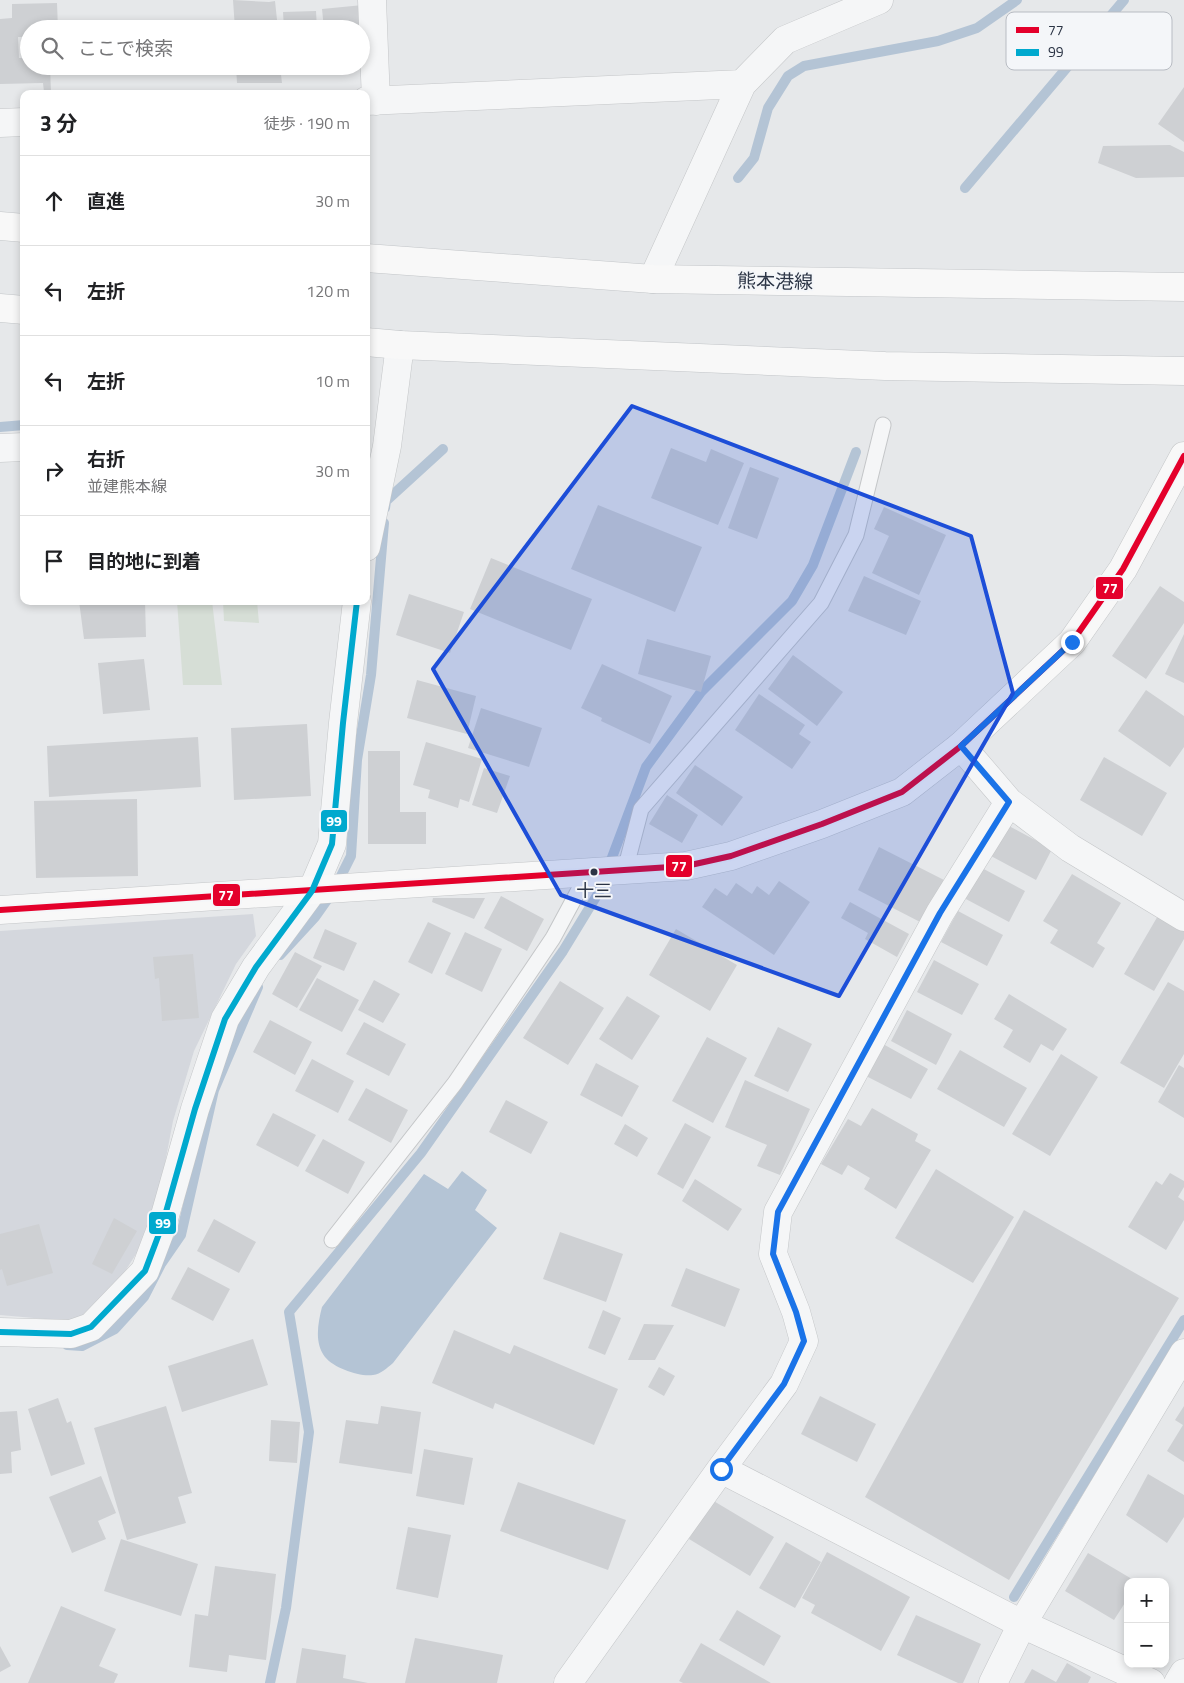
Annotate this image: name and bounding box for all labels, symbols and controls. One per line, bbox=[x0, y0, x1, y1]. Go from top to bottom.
legend bbox=[1006, 12, 1172, 70]
text: 77 bbox=[1048, 19, 1064, 40]
search box bbox=[20, 20, 370, 75]
text: ここで検索 bbox=[78, 33, 173, 62]
icon: search bbox=[38, 34, 66, 62]
text: 99 bbox=[1048, 41, 1064, 62]
text: 3 分 bbox=[40, 107, 77, 139]
text: 徒歩 · 190 m bbox=[264, 111, 350, 135]
text: 直進 bbox=[87, 186, 125, 215]
icon: ahead bbox=[40, 187, 68, 215]
text: 30 m bbox=[315, 189, 350, 213]
street label: 熊本港線 bbox=[737, 265, 813, 296]
text: 左折 bbox=[87, 276, 125, 305]
icon: left bbox=[40, 277, 68, 305]
text: 120 m bbox=[306, 279, 350, 303]
text: 左折 bbox=[87, 366, 125, 395]
icon: left bbox=[40, 367, 68, 395]
text: 10 m bbox=[315, 369, 350, 393]
text: 右折 bbox=[87, 444, 125, 473]
icon: right bbox=[40, 457, 68, 485]
text: 30 m bbox=[315, 459, 350, 483]
text: 並建熊本線 bbox=[87, 474, 167, 498]
text: 目的地に到着 bbox=[87, 546, 201, 575]
icon: arrive bbox=[40, 547, 68, 575]
line badge: 77 bbox=[1095, 576, 1124, 600]
text: 77 bbox=[1102, 577, 1118, 598]
route end bbox=[1061, 631, 1084, 654]
line badge: 99 bbox=[320, 809, 348, 833]
text: 99 bbox=[326, 810, 342, 831]
line badge: 77 bbox=[665, 854, 693, 878]
text: 77 bbox=[671, 855, 687, 876]
marker: 十三 bbox=[589, 867, 599, 877]
place label: 十三 bbox=[576, 877, 612, 904]
line badge: 77 bbox=[212, 883, 241, 907]
text: 77 bbox=[218, 884, 234, 905]
line badge: 99 bbox=[148, 1211, 177, 1235]
text: 99 bbox=[155, 1212, 171, 1233]
route start bbox=[710, 1458, 733, 1481]
map controls bbox=[1124, 1578, 1169, 1668]
button: + bbox=[1124, 1578, 1169, 1623]
button: − bbox=[1124, 1623, 1169, 1668]

